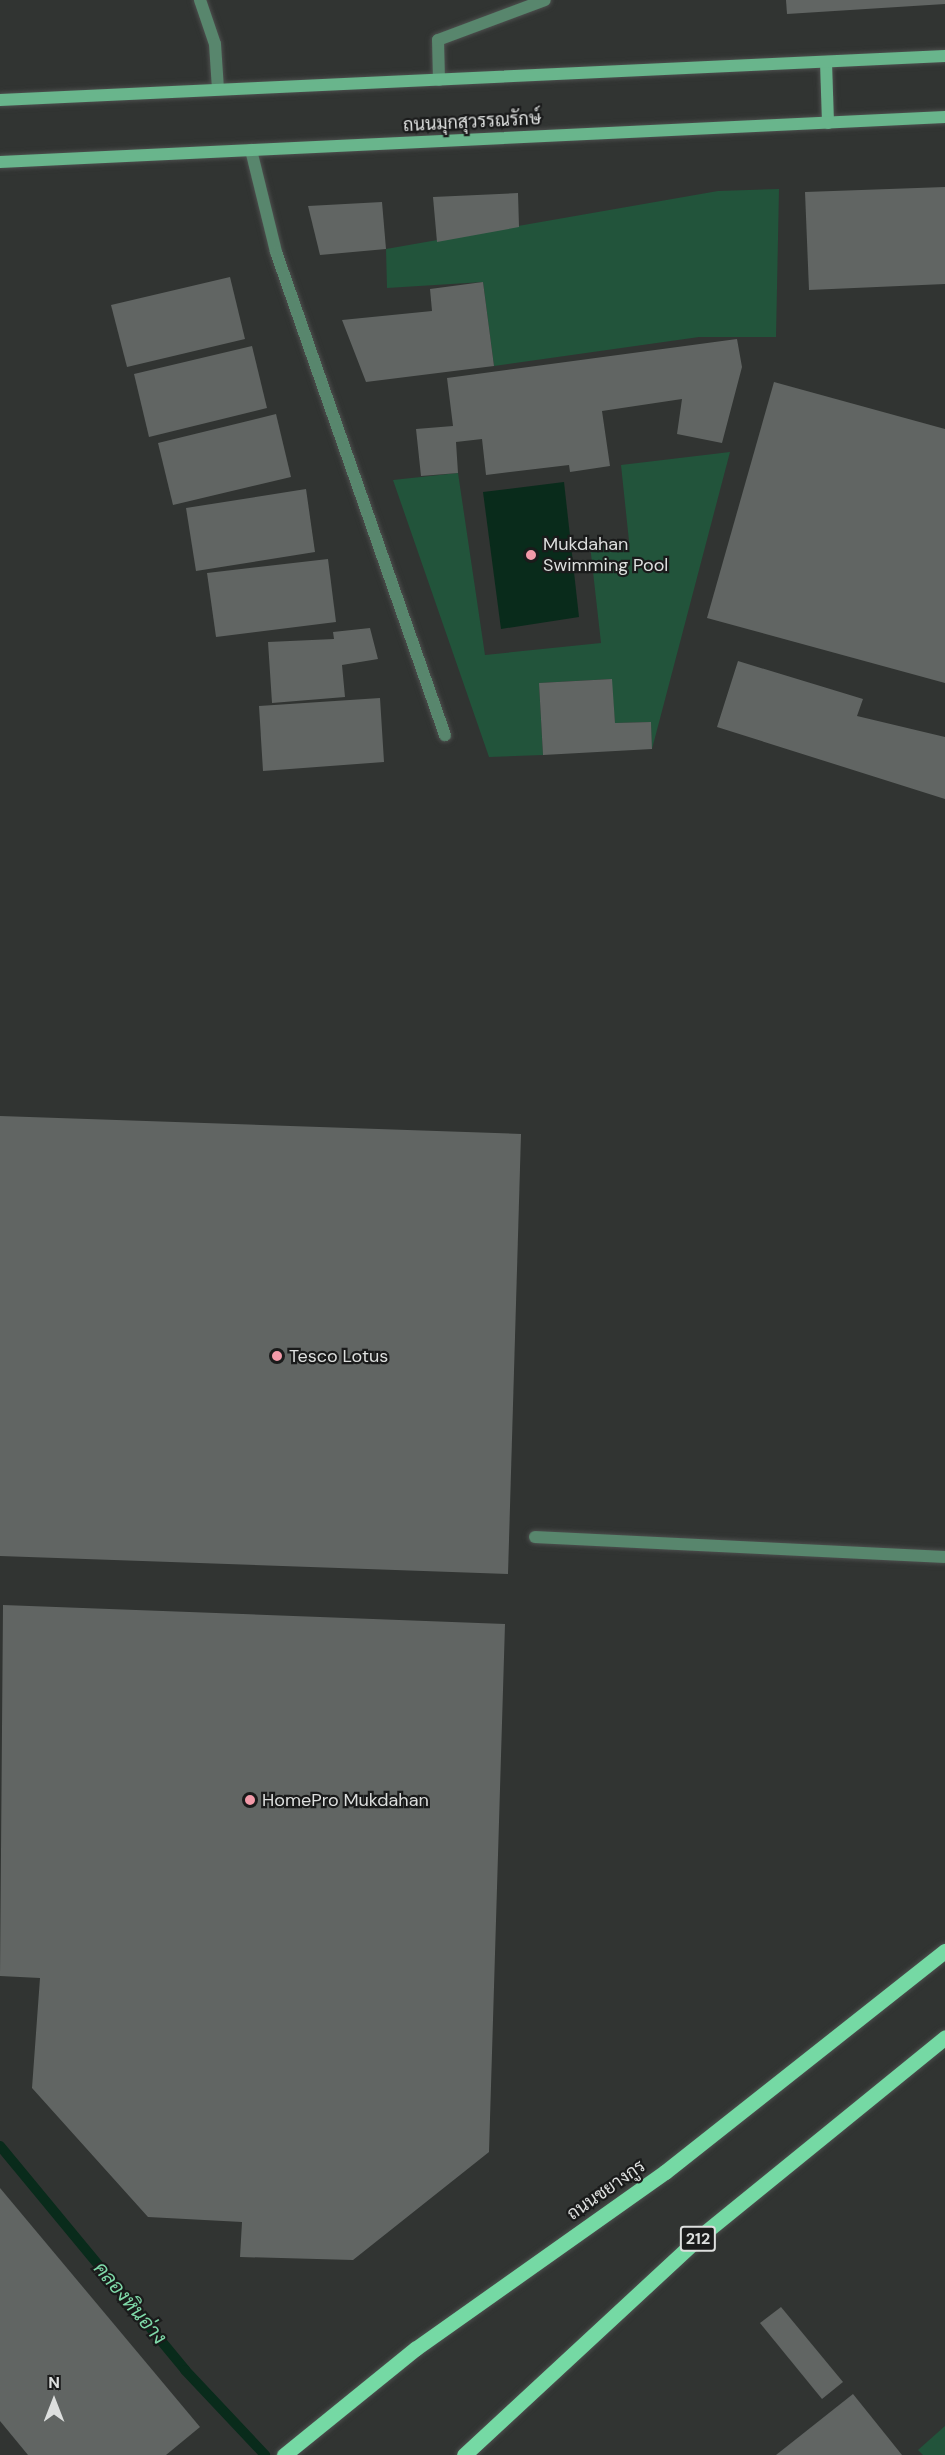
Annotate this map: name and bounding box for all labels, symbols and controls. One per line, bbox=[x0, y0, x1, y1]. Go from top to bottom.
street label: ถนนมุกสุวรรณรักษ์ bbox=[402, 108, 542, 136]
place label: Mukdahan Swimming Pool bbox=[543, 534, 668, 576]
marker: Mukdahan Swimming Pool bbox=[524, 548, 538, 562]
place label: Tesco Lotus bbox=[289, 1345, 388, 1367]
marker: Tesco Lotus bbox=[270, 1349, 284, 1363]
place label: HomePro Mukdahan bbox=[262, 1789, 429, 1811]
marker: HomePro Mukdahan bbox=[243, 1793, 257, 1807]
street label: ถนนชยางกูร bbox=[563, 2155, 649, 2225]
road number: 212 bbox=[678, 2226, 718, 2252]
water label: คลองหินอ่าง bbox=[89, 2257, 171, 2349]
north arrow bbox=[24, 2371, 84, 2431]
text: N bbox=[48, 2372, 60, 2393]

